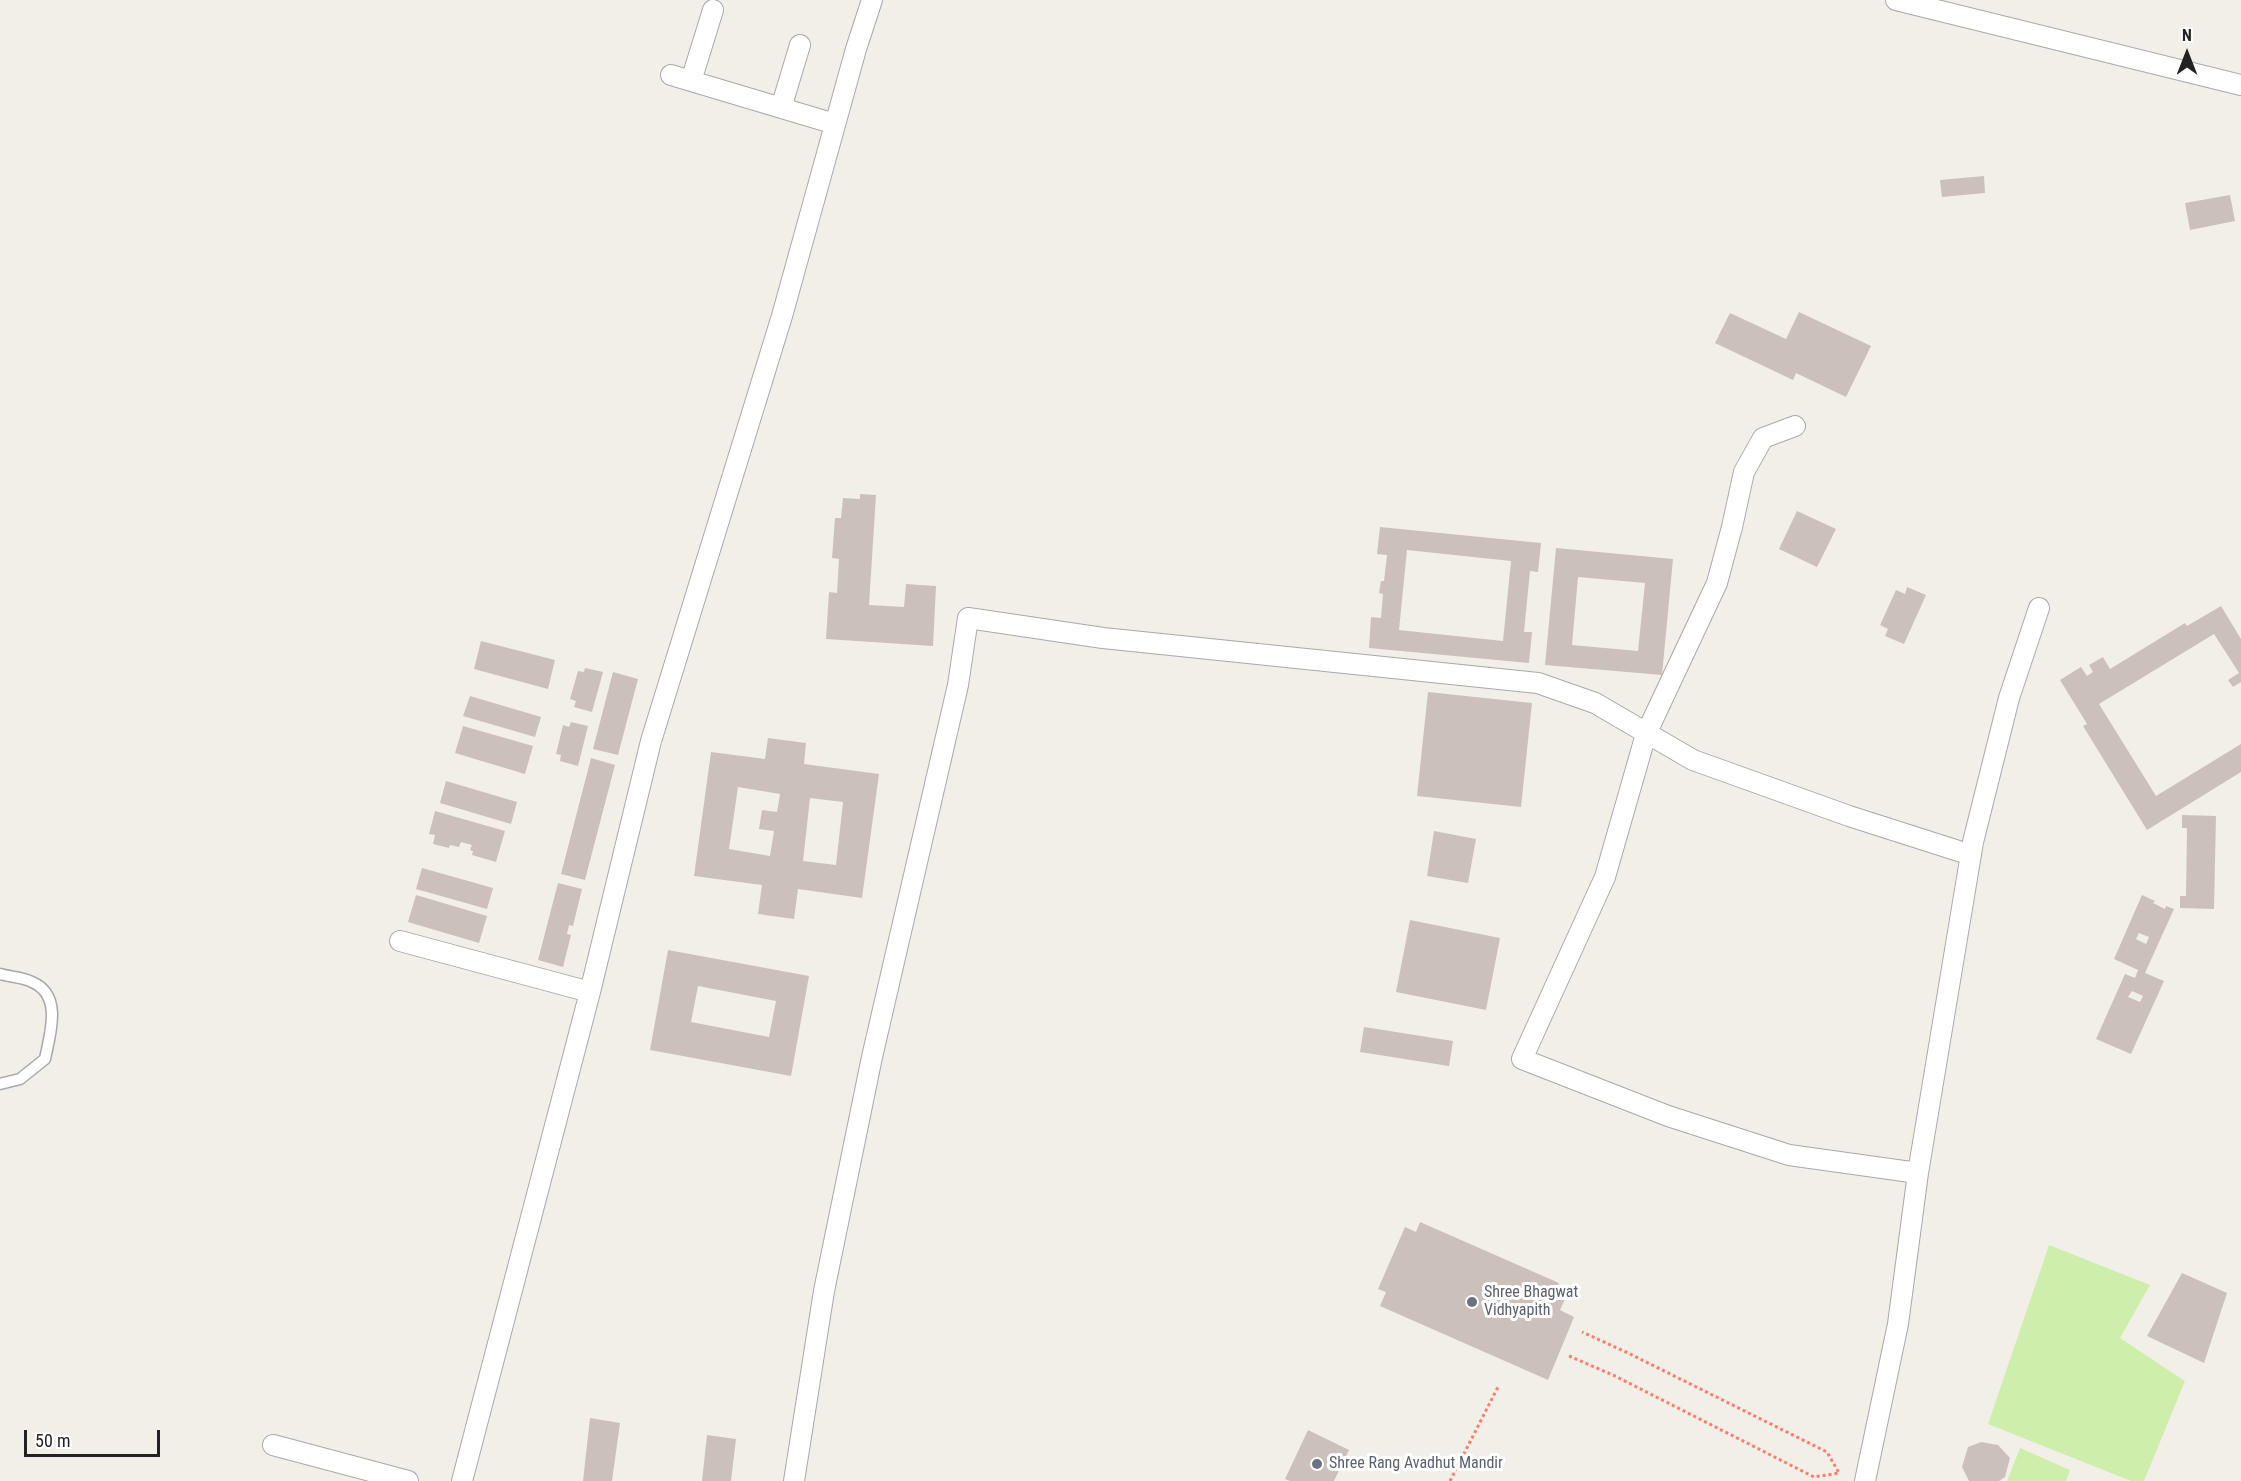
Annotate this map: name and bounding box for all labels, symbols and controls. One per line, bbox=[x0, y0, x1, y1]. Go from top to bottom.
north arrow bbox=[2157, 24, 2217, 84]
text: N bbox=[2182, 26, 2192, 45]
place label: Shree Bhagwat Vidhyapith bbox=[1484, 1283, 1578, 1321]
marker: Shree Bhagwat Vidhyapith bbox=[1465, 1295, 1479, 1309]
scale bar bbox=[27, 1418, 164, 1456]
text: 50 m bbox=[35, 1430, 70, 1451]
place label: Shree Rang Avadhut Mandir bbox=[1329, 1454, 1503, 1474]
marker: Shree Rang Avadhut Mandir bbox=[1310, 1457, 1324, 1471]

